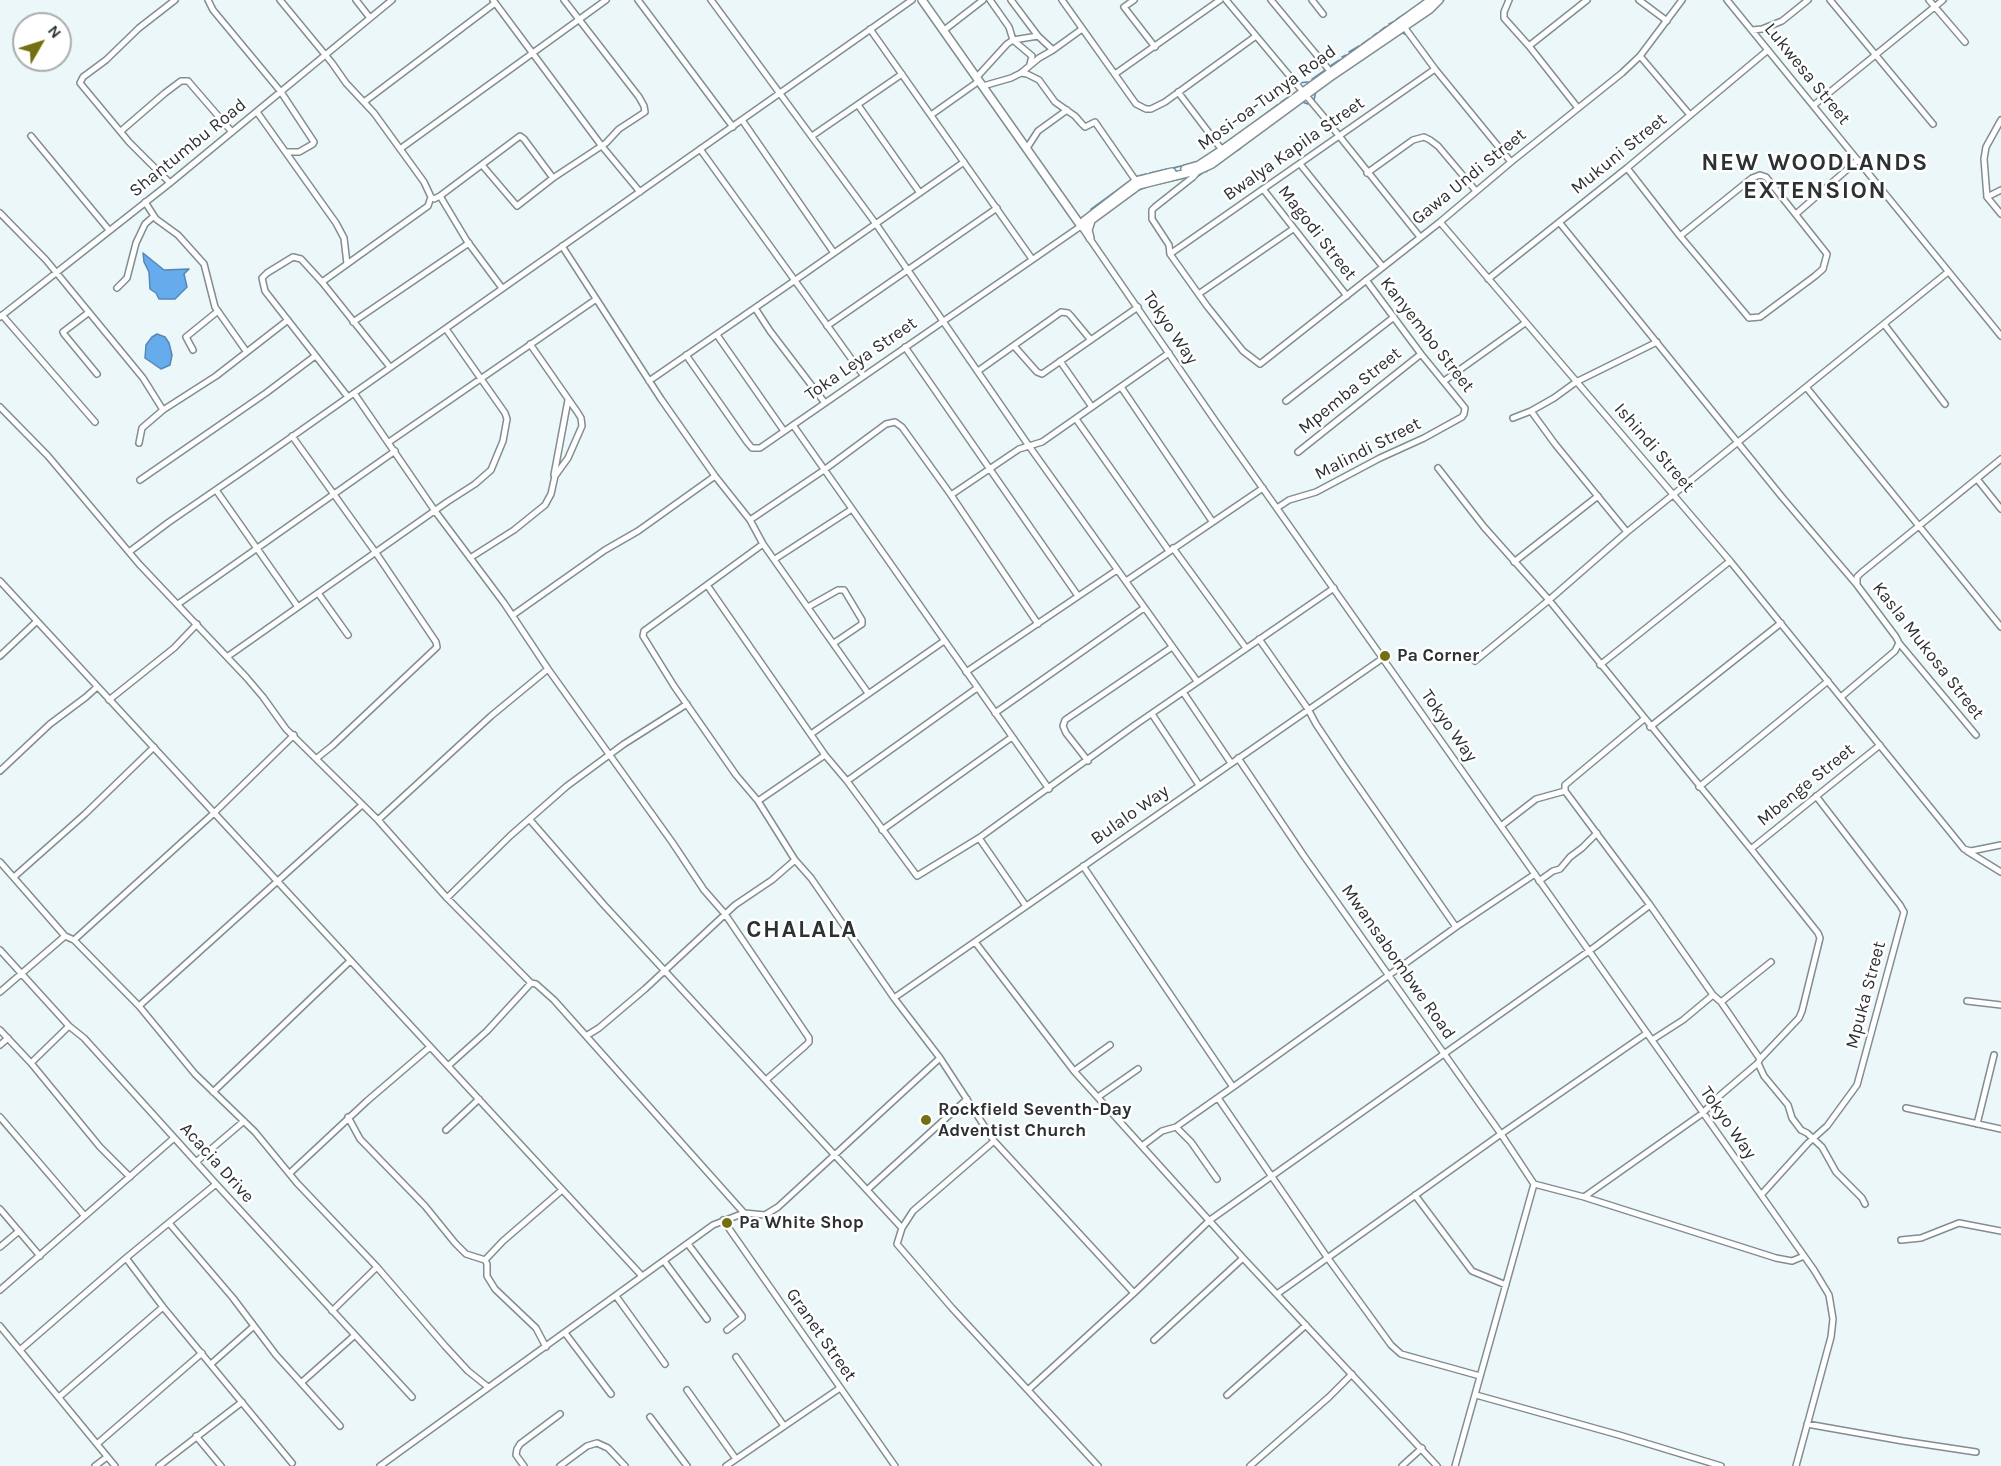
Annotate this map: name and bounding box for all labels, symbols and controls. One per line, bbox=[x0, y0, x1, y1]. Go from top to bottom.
north arrow bbox=[12, 12, 72, 72]
street label: Lukwesa Street bbox=[1759, 19, 1855, 129]
text: N bbox=[44, 21, 66, 42]
street label: Mosi-oa-Tunya Road bbox=[1194, 41, 1340, 155]
street label: Bwalya Kapila Street bbox=[1219, 92, 1369, 206]
street label: Shantumbu Road bbox=[125, 94, 251, 202]
street label: Mukuni Street bbox=[1567, 109, 1671, 199]
street label: Gawa Undi Street bbox=[1407, 124, 1531, 230]
district label: NEW WOODLANDS EXTENSION bbox=[1701, 149, 1929, 205]
street label: Magodi Street bbox=[1273, 181, 1361, 285]
street label: Kanyembo Street bbox=[1375, 273, 1479, 397]
street label: Tokyo Way bbox=[1138, 287, 1202, 369]
street label: Toka Leya Street bbox=[801, 312, 921, 406]
street label: Mpemba Street bbox=[1294, 343, 1406, 439]
street label: Ishindi Street bbox=[1609, 399, 1699, 497]
street label: Malindi Street bbox=[1311, 413, 1425, 485]
street label: Kasla Mukosa Street bbox=[1868, 578, 1988, 724]
place label: Pa Corner bbox=[1397, 645, 1479, 667]
marker: Pa Corner bbox=[1378, 649, 1392, 663]
street label: Tokyo Way bbox=[1416, 686, 1482, 766]
street label: Mbenge Street bbox=[1753, 739, 1859, 831]
street label: Bulalo Way bbox=[1087, 780, 1173, 850]
street label: Mwansabombwe Road bbox=[1336, 880, 1460, 1044]
district label: CHALALA bbox=[746, 916, 858, 944]
street label: Mpuka Street bbox=[1841, 939, 1891, 1051]
street label: Tokyo Way bbox=[1695, 1083, 1761, 1163]
place label: Rockfield Seventh-Day Adventist Church bbox=[938, 1099, 1131, 1142]
marker: Rockfield Seventh-Day Adventist Church bbox=[919, 1113, 933, 1127]
street label: Acacia Drive bbox=[175, 1118, 259, 1208]
place label: Pa White Shop bbox=[739, 1212, 864, 1234]
marker: Pa White Shop bbox=[720, 1216, 734, 1230]
street label: Granet Street bbox=[781, 1284, 861, 1386]

